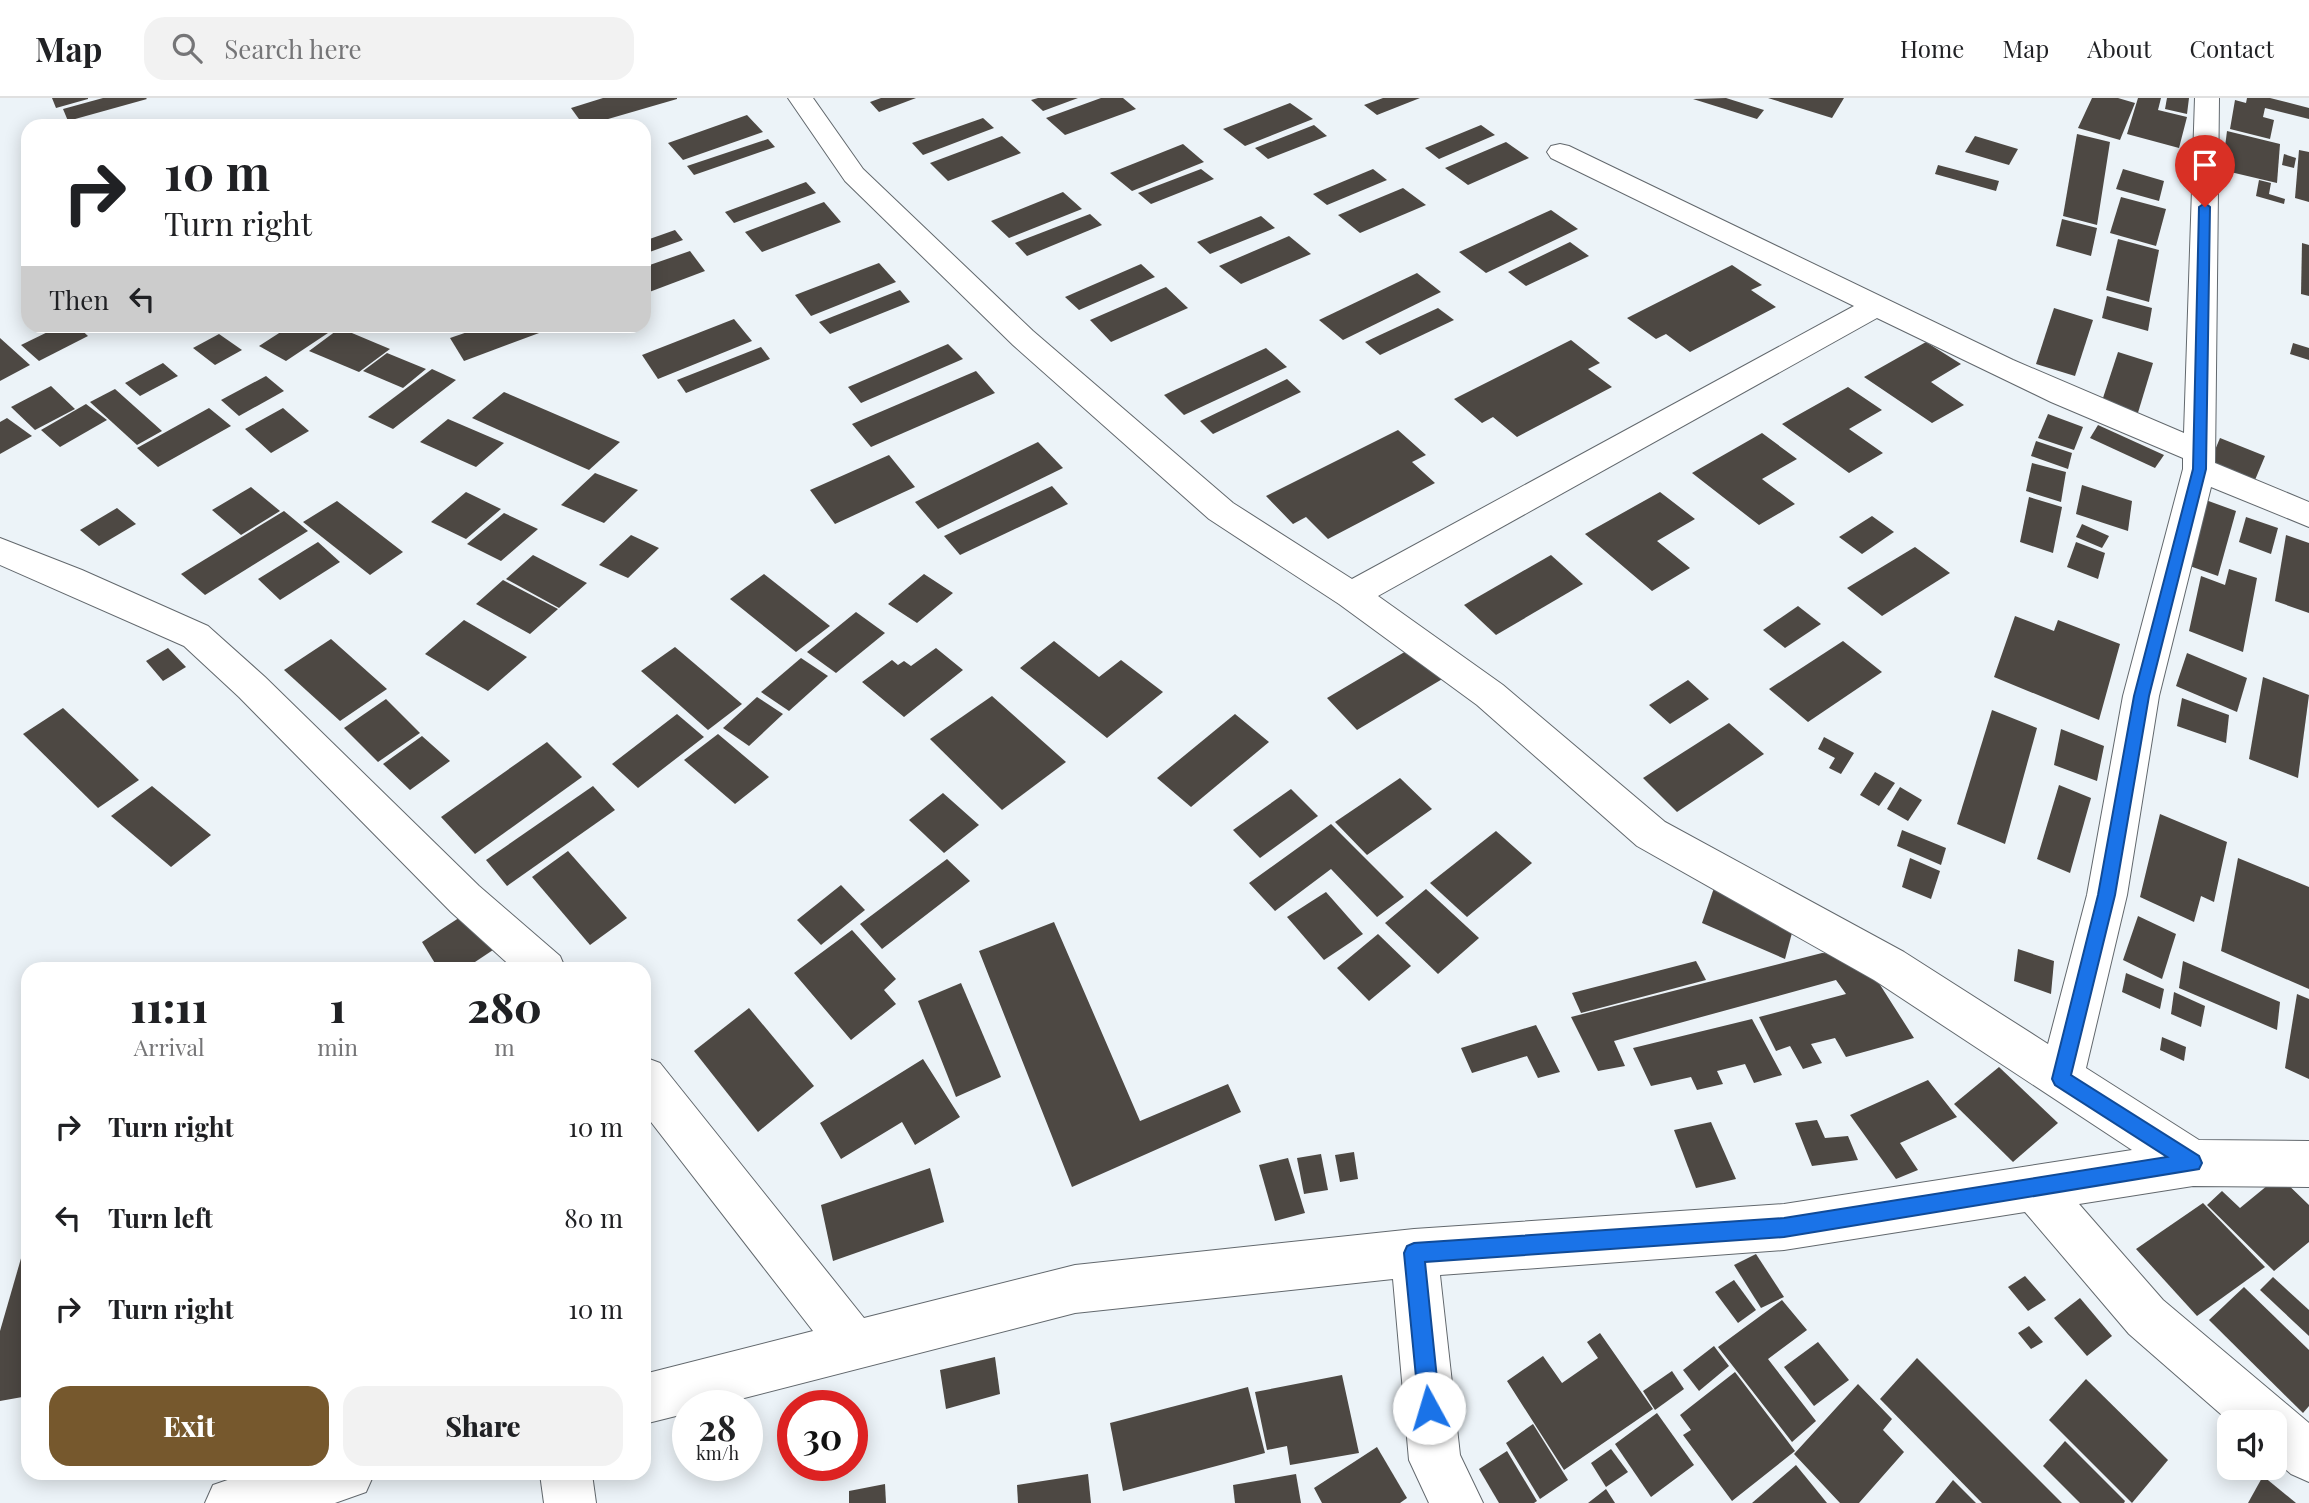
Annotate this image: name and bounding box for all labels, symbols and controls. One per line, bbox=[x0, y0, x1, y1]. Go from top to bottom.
search box bbox=[144, 17, 634, 80]
text: Map bbox=[35, 26, 102, 70]
icon: search bbox=[168, 29, 206, 67]
text: Search here bbox=[224, 31, 362, 66]
text: Home bbox=[1900, 32, 1964, 64]
text: Map bbox=[2002, 32, 2049, 64]
text: About bbox=[2087, 32, 2151, 64]
text: Contact bbox=[2189, 32, 2274, 64]
pin bbox=[2175, 135, 2235, 207]
text: 10 m bbox=[164, 138, 270, 203]
icon: arrive bbox=[2186, 146, 2224, 184]
icon: right bbox=[49, 147, 140, 238]
text: Turn right bbox=[164, 201, 312, 244]
icon: left bbox=[123, 280, 161, 318]
text: Then bbox=[49, 282, 109, 317]
text: 11:11 bbox=[130, 978, 208, 1034]
text: 1 bbox=[329, 978, 346, 1034]
text: 280 bbox=[467, 978, 542, 1034]
text: Arrival bbox=[134, 1031, 205, 1062]
text: min bbox=[317, 1031, 358, 1062]
text: m bbox=[494, 1031, 515, 1062]
icon: right bbox=[49, 1108, 87, 1146]
text: Turn right bbox=[108, 1109, 234, 1144]
text: 10 m bbox=[568, 1109, 623, 1144]
icon: left bbox=[49, 1199, 87, 1237]
text: Turn left bbox=[108, 1200, 213, 1235]
text: 80 m bbox=[564, 1200, 623, 1235]
icon: right bbox=[49, 1290, 87, 1328]
text: Turn right bbox=[108, 1291, 234, 1326]
text: 10 m bbox=[568, 1291, 623, 1326]
position arrow bbox=[1392, 1371, 1466, 1445]
button: Exit bbox=[49, 1386, 329, 1466]
button: Share bbox=[343, 1386, 623, 1466]
speed limit sign: 30 bbox=[777, 1390, 868, 1481]
text: 28 bbox=[699, 1403, 736, 1450]
map controls bbox=[2217, 1410, 2287, 1480]
button: sound bbox=[2217, 1410, 2287, 1480]
text: km/h bbox=[696, 1441, 739, 1465]

